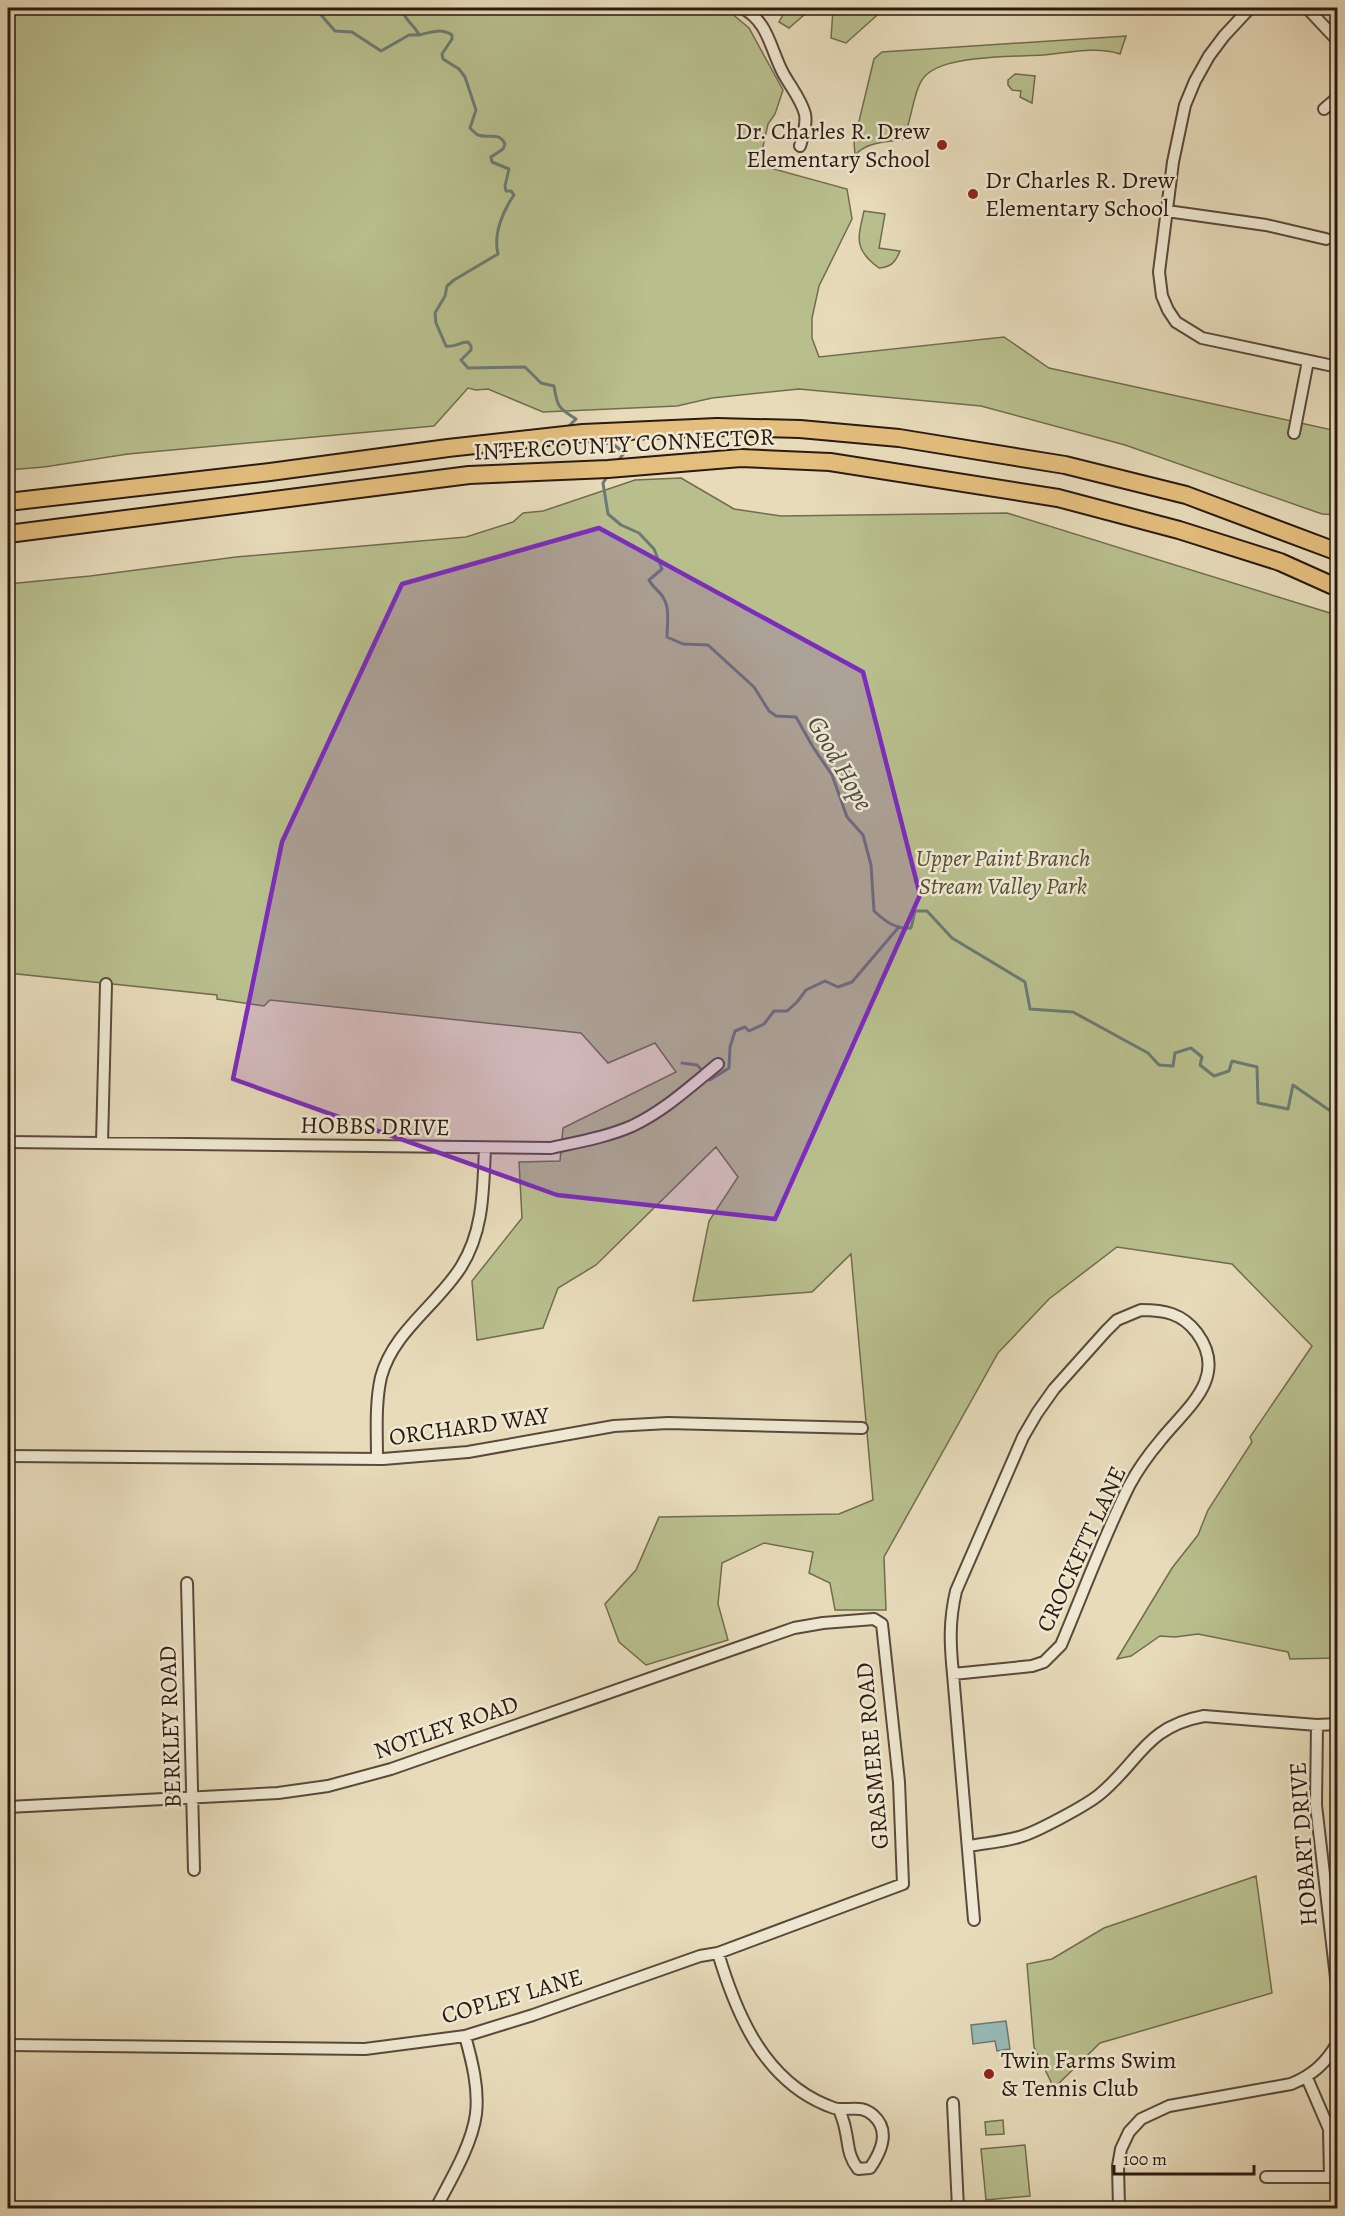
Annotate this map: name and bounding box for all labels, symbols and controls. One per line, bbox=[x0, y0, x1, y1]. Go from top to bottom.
place label: Dr. Charles R. Drew Elementary School bbox=[735, 115, 930, 175]
marker: Dr. Charles R. Drew Elementary School bbox=[935, 138, 949, 152]
place label: Dr Charles R. Drew Elementary School bbox=[985, 164, 1175, 224]
marker: Dr Charles R. Drew Elementary School bbox=[966, 187, 980, 201]
street label: INTERCOUNTY CONNECTOR bbox=[473, 420, 775, 468]
water label: Good Hope bbox=[799, 709, 881, 817]
park label: Upper Paint Branch Stream Valley Park bbox=[916, 842, 1090, 902]
street label: HOBBS DRIVE bbox=[300, 1109, 450, 1143]
street label: ORCHARD WAY bbox=[387, 1399, 552, 1453]
street label: CROCKETT LANE bbox=[1029, 1461, 1133, 1637]
street label: BERKLEY ROAD bbox=[151, 1645, 189, 1809]
street label: GRASMERE ROAD bbox=[848, 1661, 896, 1851]
street label: NOTLEY ROAD bbox=[369, 1687, 523, 1767]
street label: HOBART DRIVE bbox=[1281, 1761, 1325, 1927]
street label: COPLEY LANE bbox=[438, 1961, 586, 2031]
place label: Twin Farms Swim & Tennis Club bbox=[1001, 2044, 1176, 2104]
marker: Twin Farms Swim & Tennis Club bbox=[982, 2067, 996, 2081]
scale bar bbox=[1114, 2138, 1254, 2176]
text: 100 m bbox=[1123, 2147, 1167, 2171]

